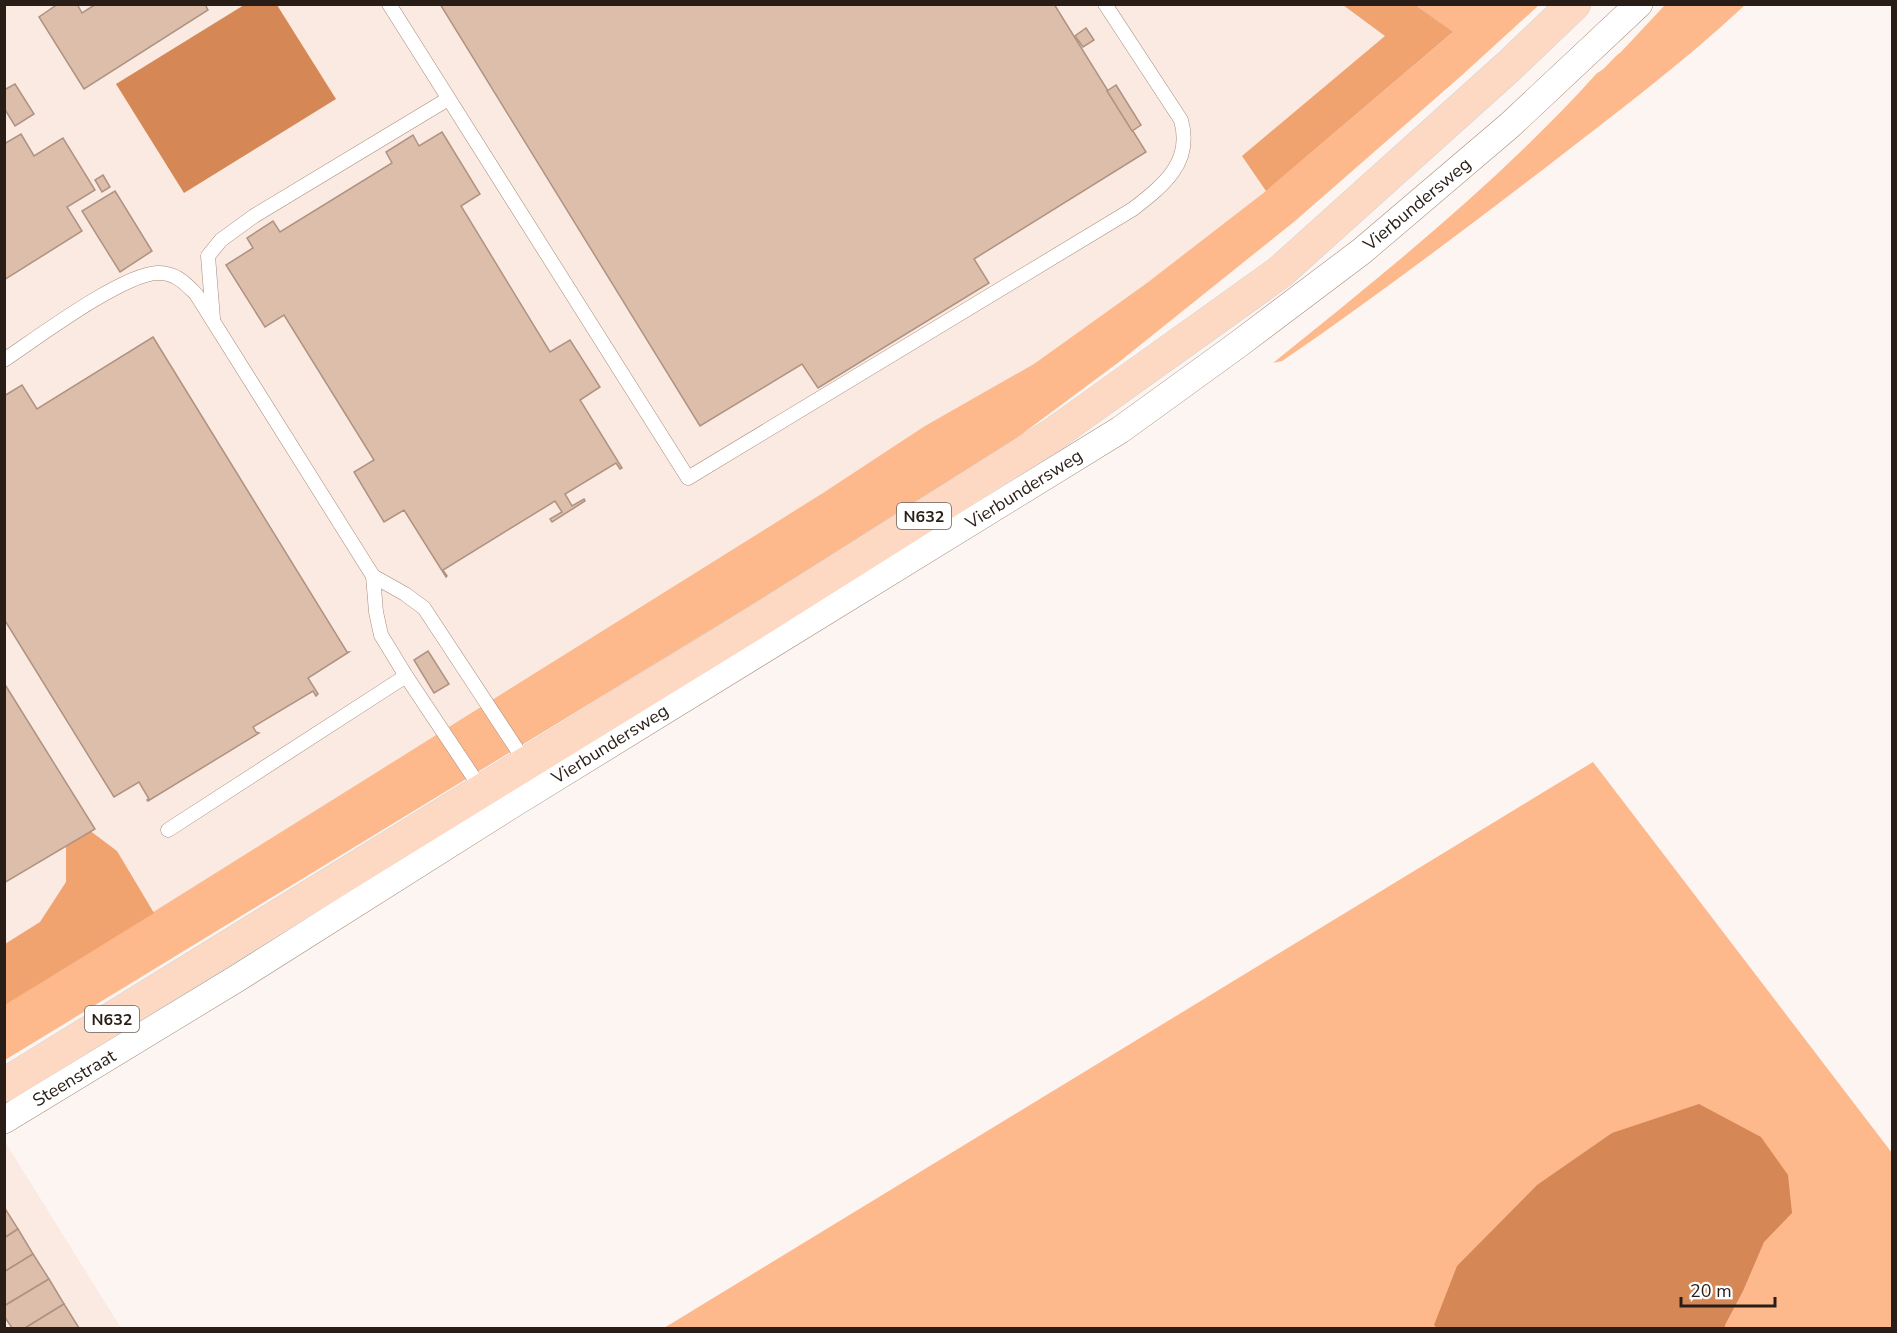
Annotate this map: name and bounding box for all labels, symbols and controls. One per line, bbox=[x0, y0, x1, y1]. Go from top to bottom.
street label: Vierbundersweg bbox=[1357, 152, 1476, 257]
street label: Vierbundersweg bbox=[960, 443, 1087, 535]
road number: N632 bbox=[897, 503, 951, 529]
street label: Vierbundersweg bbox=[546, 698, 673, 790]
road number: N632 bbox=[85, 1006, 139, 1032]
street label: Steenstraat bbox=[28, 1043, 121, 1112]
scale bar bbox=[1681, 1270, 1776, 1308]
text: 20 m bbox=[1690, 1279, 1732, 1303]

